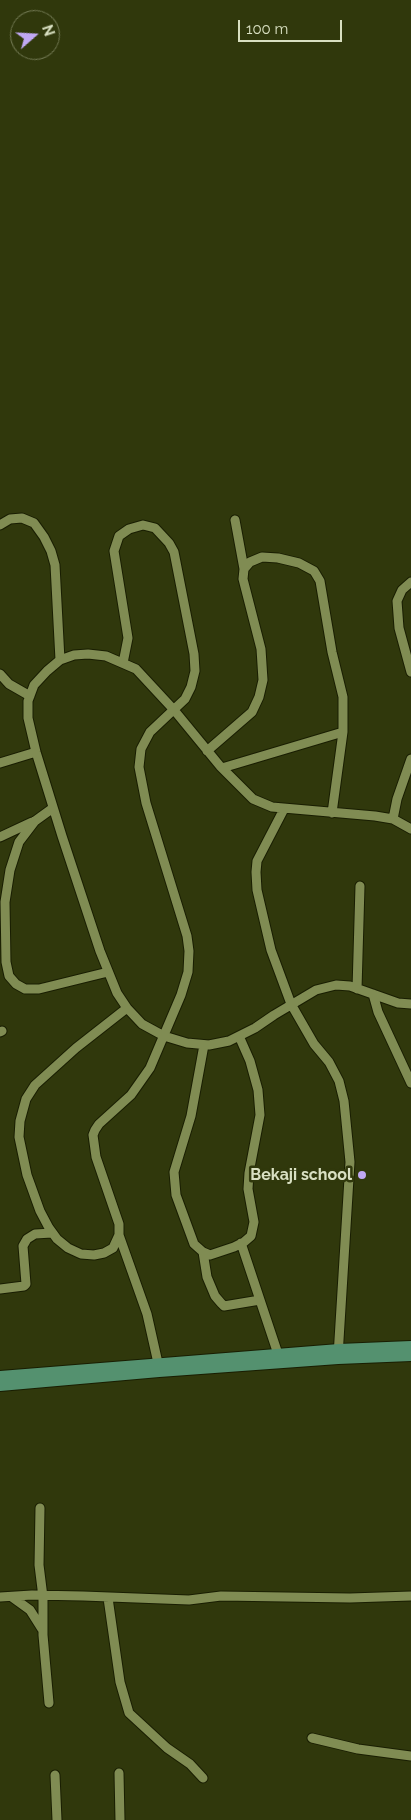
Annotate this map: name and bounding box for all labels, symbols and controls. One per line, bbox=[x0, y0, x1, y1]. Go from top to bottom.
north arrow bbox=[10, 10, 60, 60]
scale bar bbox=[241, 10, 345, 42]
text: 100 m bbox=[246, 20, 288, 38]
text: N bbox=[39, 23, 58, 38]
place label: Bekaji school bbox=[250, 1165, 352, 1185]
marker: Bekaji school bbox=[356, 1169, 368, 1181]

